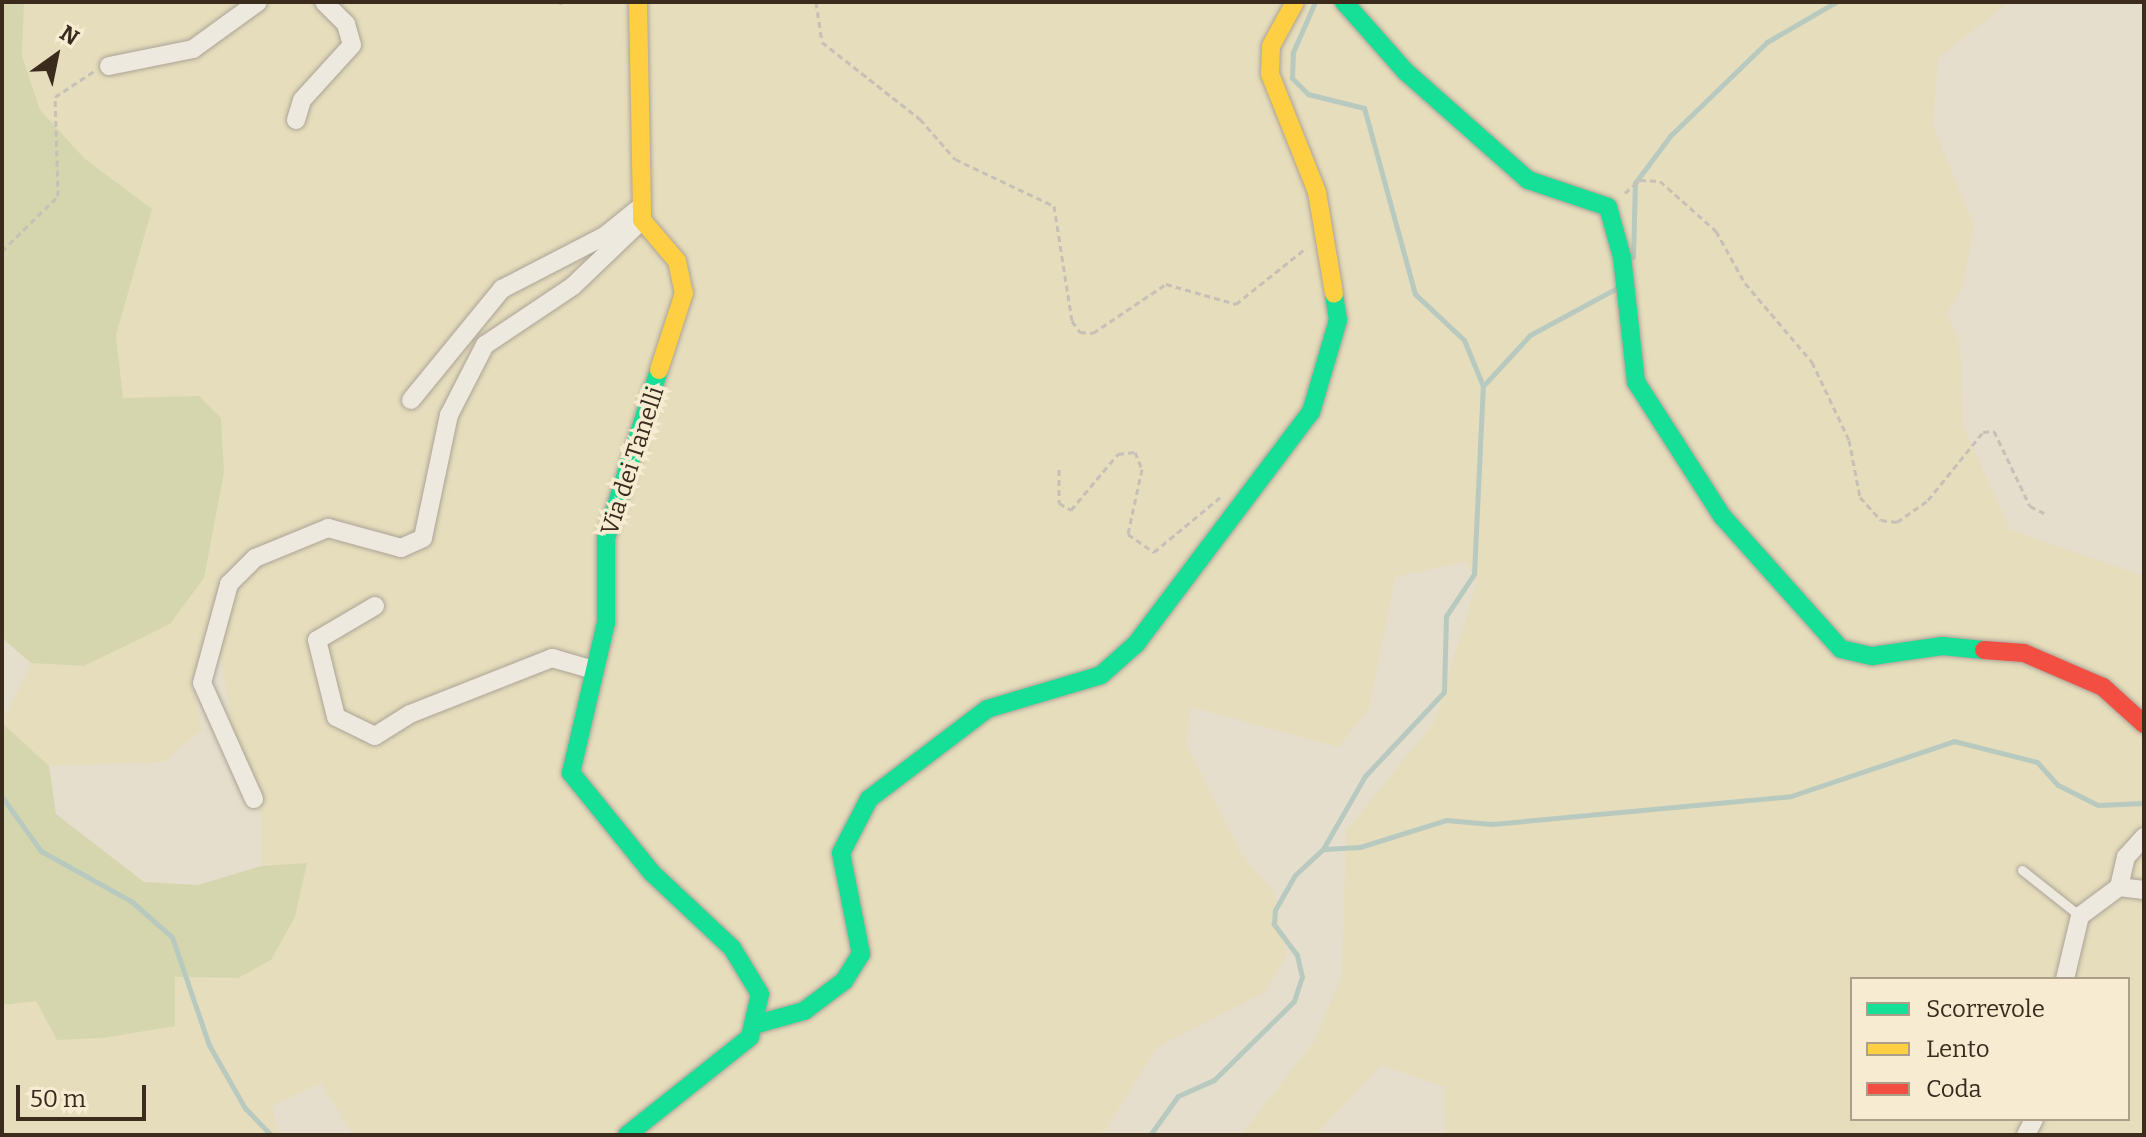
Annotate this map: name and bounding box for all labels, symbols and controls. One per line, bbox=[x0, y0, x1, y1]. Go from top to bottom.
north arrow bbox=[16, 16, 96, 96]
text: N bbox=[55, 20, 84, 51]
street label: Via dei Tanelli bbox=[595, 383, 671, 539]
legend bbox=[1850, 977, 2130, 1121]
text: Scorrevole bbox=[1926, 995, 2045, 1023]
text: Lento bbox=[1926, 1035, 1989, 1063]
scale bar bbox=[20, 1069, 150, 1119]
text: Coda bbox=[1926, 1075, 1982, 1103]
text: 50 m bbox=[30, 1085, 86, 1113]

